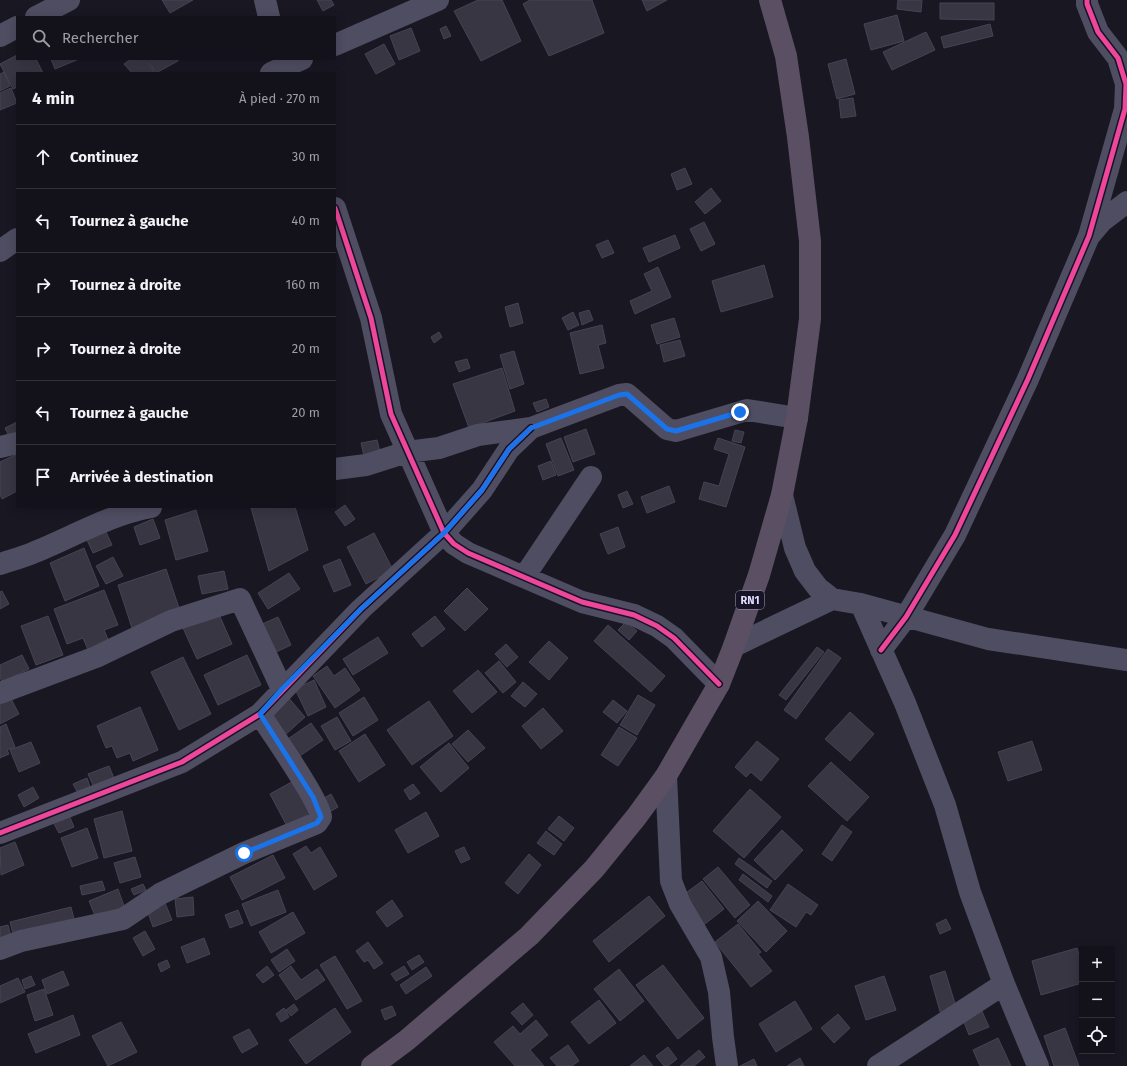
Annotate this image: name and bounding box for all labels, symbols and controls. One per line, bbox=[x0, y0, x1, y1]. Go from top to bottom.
search box bbox=[16, 16, 336, 60]
icon: search bbox=[30, 27, 52, 49]
text: Rechercher bbox=[62, 29, 138, 47]
text: 4 min bbox=[32, 88, 75, 109]
text: À pied · 270 m bbox=[239, 91, 320, 106]
icon: ahead bbox=[32, 146, 54, 168]
text: Continuez bbox=[70, 148, 138, 166]
text: 30 m bbox=[292, 149, 320, 164]
icon: left bbox=[32, 210, 54, 232]
text: Tournez à gauche bbox=[70, 212, 189, 230]
text: 40 m bbox=[291, 213, 320, 228]
icon: right bbox=[32, 274, 54, 296]
text: Tournez à droite bbox=[70, 276, 181, 294]
text: 160 m bbox=[286, 277, 320, 292]
icon: right bbox=[32, 338, 54, 360]
text: Tournez à droite bbox=[70, 340, 181, 358]
text: 20 m bbox=[292, 341, 320, 356]
icon: left bbox=[32, 402, 54, 424]
route end bbox=[731, 403, 749, 421]
text: Tournez à gauche bbox=[70, 404, 189, 422]
text: 20 m bbox=[292, 405, 320, 420]
icon: arrive bbox=[32, 466, 54, 488]
text: Arrivée à destination bbox=[70, 468, 213, 486]
road number: RN1 bbox=[736, 591, 764, 609]
route start bbox=[235, 844, 253, 862]
map controls bbox=[1079, 946, 1115, 1054]
button: + bbox=[1079, 946, 1115, 982]
button: − bbox=[1079, 982, 1115, 1018]
button: locate bbox=[1079, 1018, 1115, 1054]

